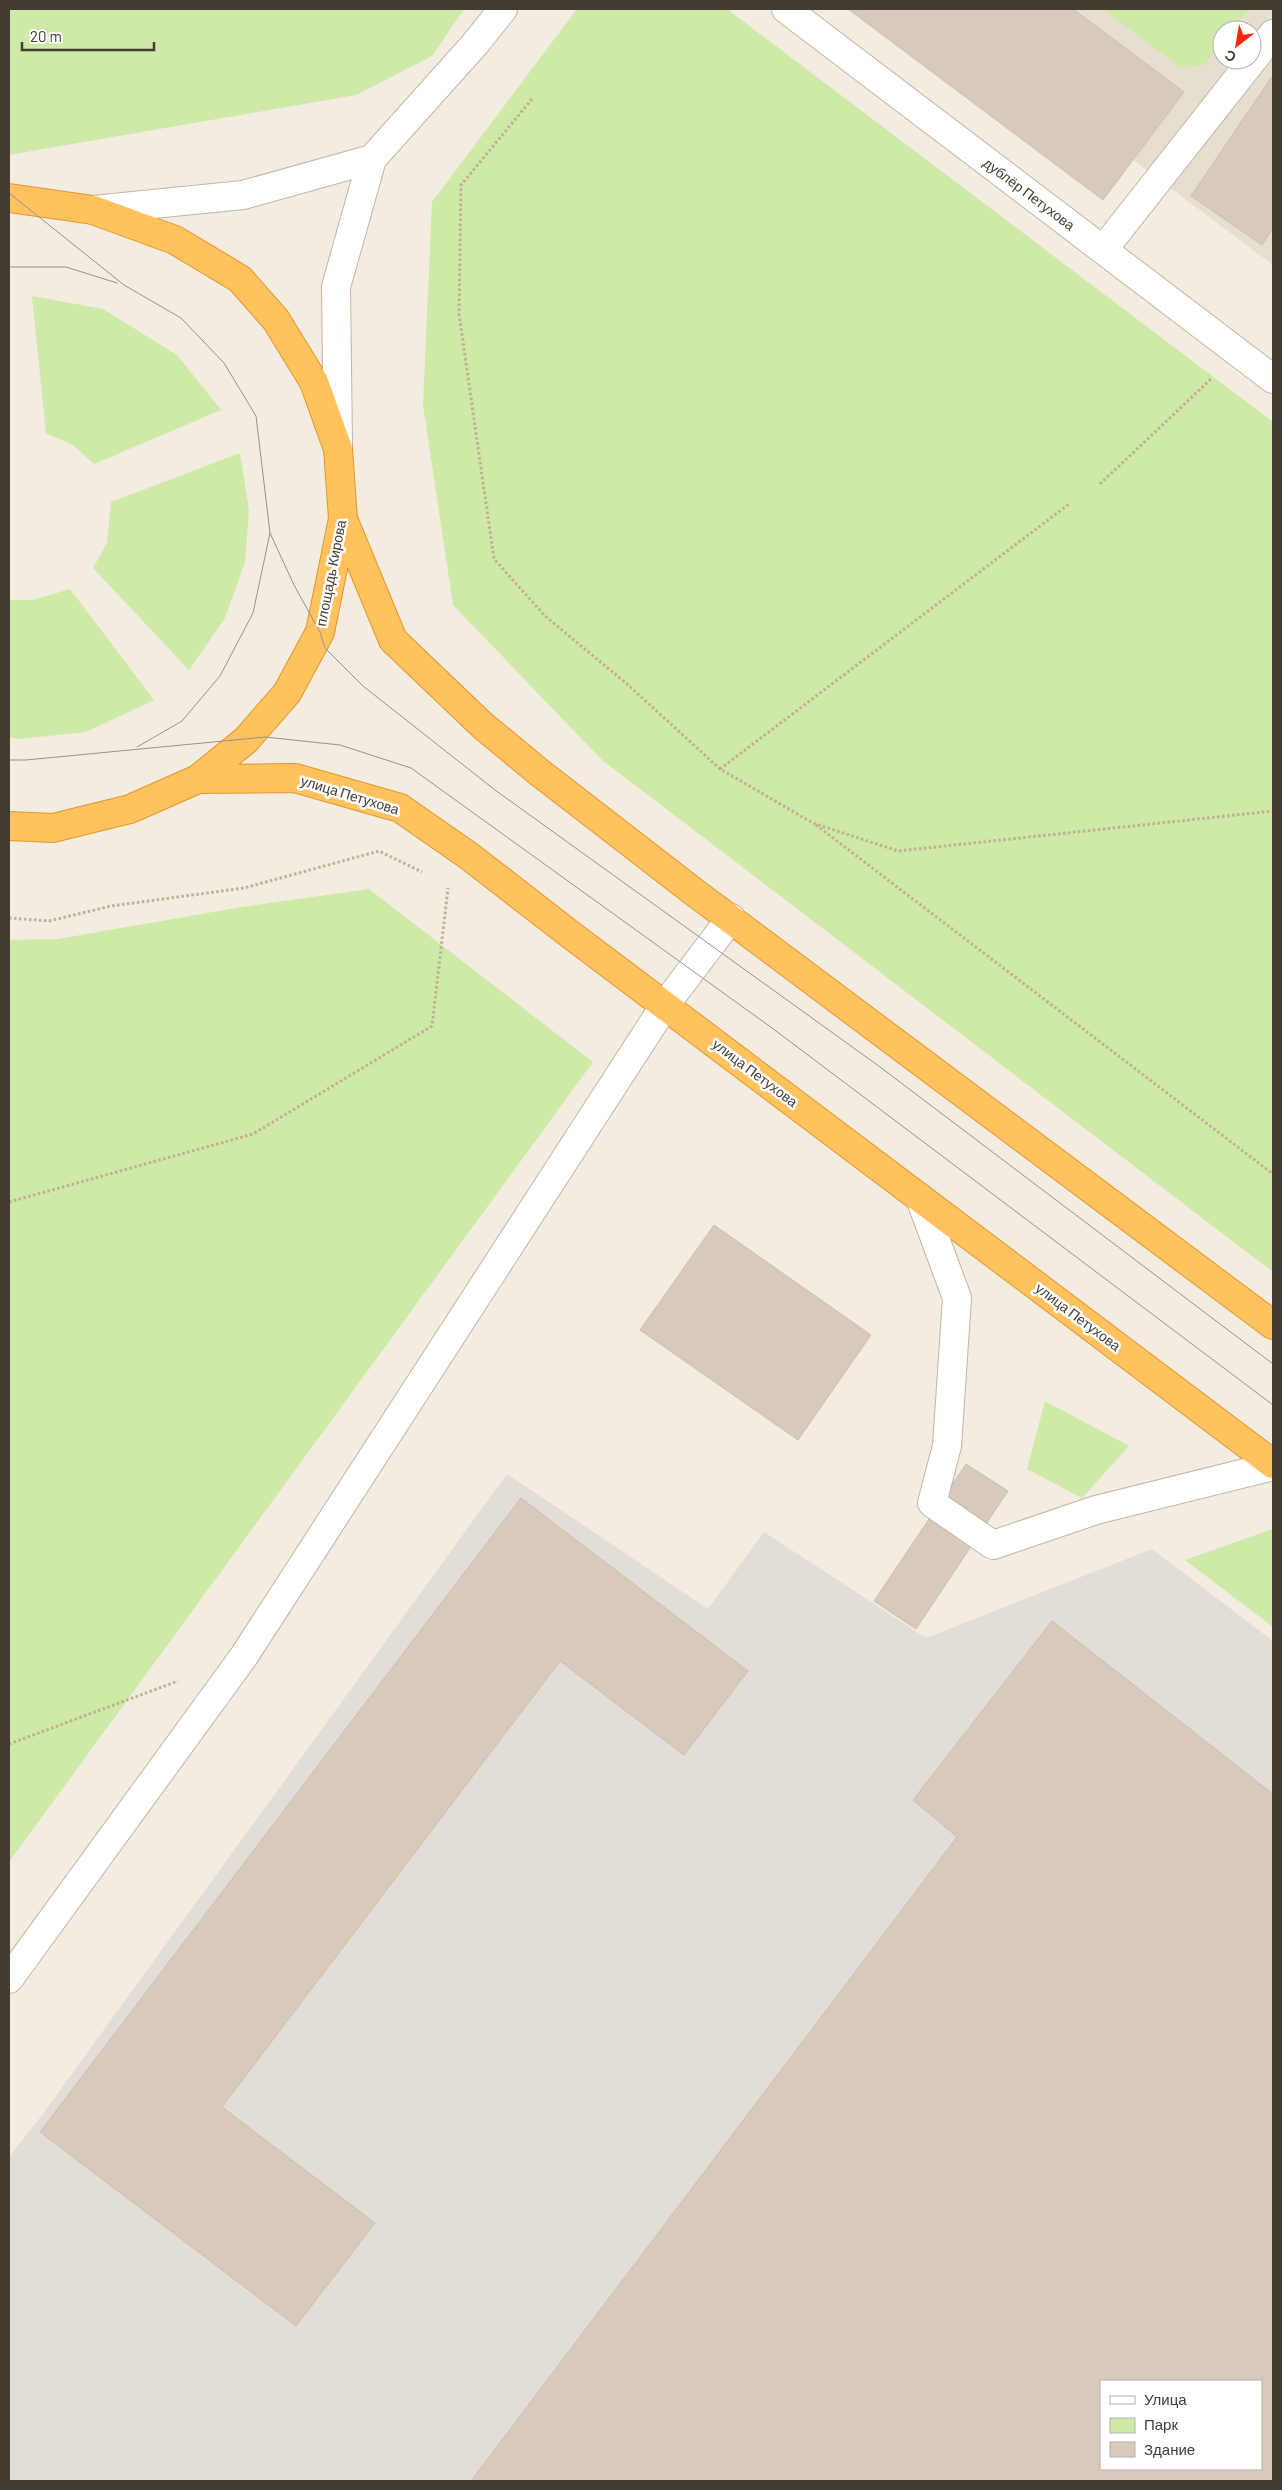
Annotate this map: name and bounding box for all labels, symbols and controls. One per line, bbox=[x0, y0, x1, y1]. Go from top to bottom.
scale bar bbox=[22, 20, 155, 52]
north arrow bbox=[1212, 20, 1262, 70]
text: 20 m bbox=[30, 27, 62, 45]
text: С bbox=[1221, 47, 1239, 66]
street label: дублёр Петухова bbox=[980, 154, 1078, 234]
street label: площадь Кирова bbox=[312, 518, 349, 627]
street label: улица Петухова bbox=[299, 771, 402, 818]
street label: улица Петухова bbox=[709, 1035, 801, 1110]
street label: улица Петухова bbox=[1032, 1279, 1124, 1354]
legend bbox=[1100, 2380, 1262, 2470]
text: Улица bbox=[1144, 2390, 1187, 2408]
text: Парк bbox=[1144, 2415, 1178, 2433]
text: Здание bbox=[1144, 2440, 1195, 2458]

